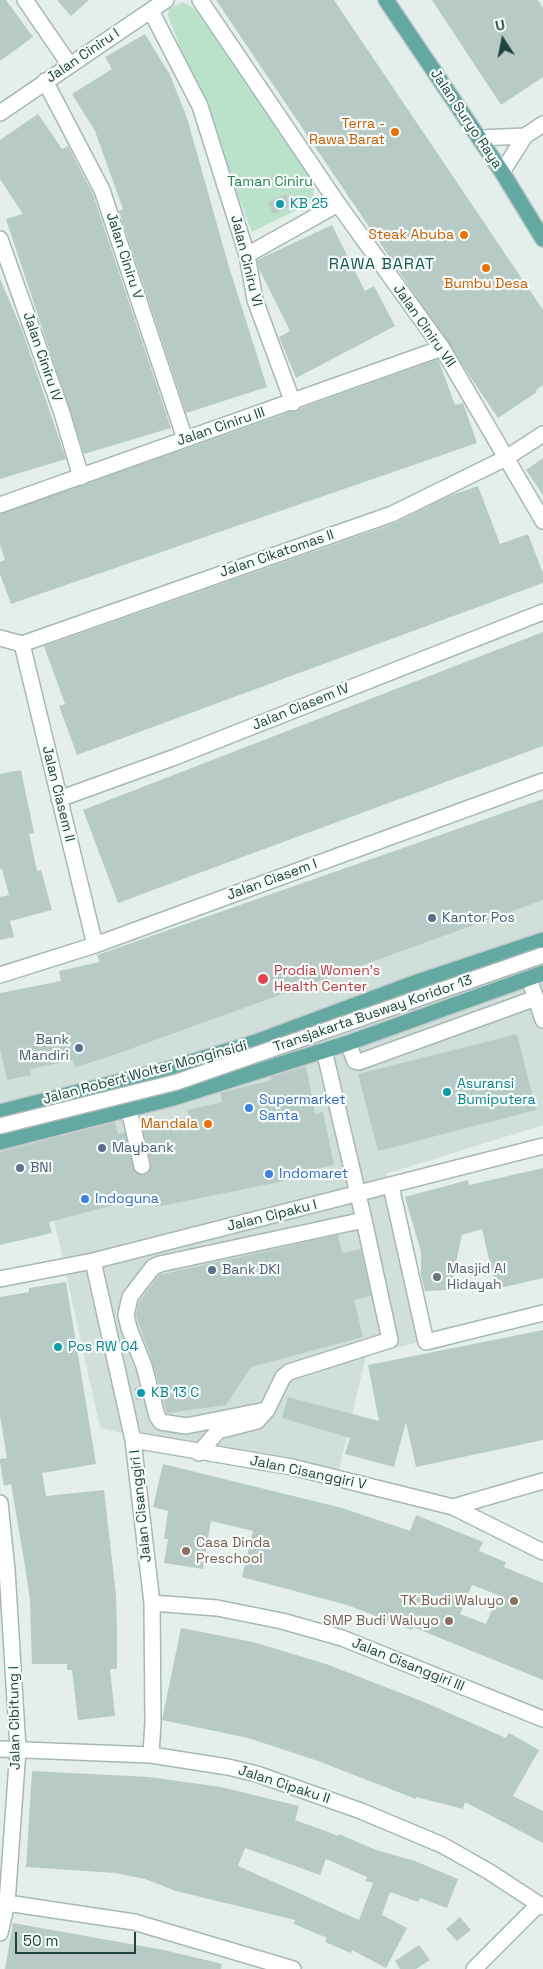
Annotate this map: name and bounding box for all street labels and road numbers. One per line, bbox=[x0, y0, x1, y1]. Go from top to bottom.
street label: Jalan Ciniru I bbox=[43, 25, 123, 87]
street label: Jalan Suryo Raya bbox=[427, 66, 505, 172]
street label: Jalan Ciniru V bbox=[102, 211, 146, 301]
street label: Jalan Ciniru VI bbox=[227, 214, 265, 308]
street label: Jalan Ciniru VII bbox=[389, 281, 459, 371]
street label: Jalan Ciniru IV bbox=[19, 310, 65, 404]
street label: Jalan Ciniru III bbox=[175, 404, 267, 450]
street label: Jalan Cikatomas II bbox=[218, 527, 336, 581]
street label: Jalan Ciasem IV bbox=[250, 680, 352, 734]
street label: Jalan Ciasem II bbox=[38, 744, 78, 844]
street label: Jalan Ciasem I bbox=[225, 856, 319, 904]
street label: Transjakarta Busway Koridor 13 bbox=[271, 972, 475, 1056]
street label: Jalan Robert Wolter Monginsidi bbox=[41, 1038, 249, 1108]
street label: Jalan Cipaku I bbox=[225, 1197, 319, 1235]
street label: Jalan Cisanggiri I bbox=[127, 1449, 155, 1563]
street label: Jalan Cisanggiri V bbox=[248, 1452, 368, 1494]
street label: Jalan Cisanggiri III bbox=[349, 1635, 467, 1695]
street label: Jalan Cibitung I bbox=[6, 1666, 24, 1770]
street label: Jalan Cipaku II bbox=[236, 1762, 332, 1808]

